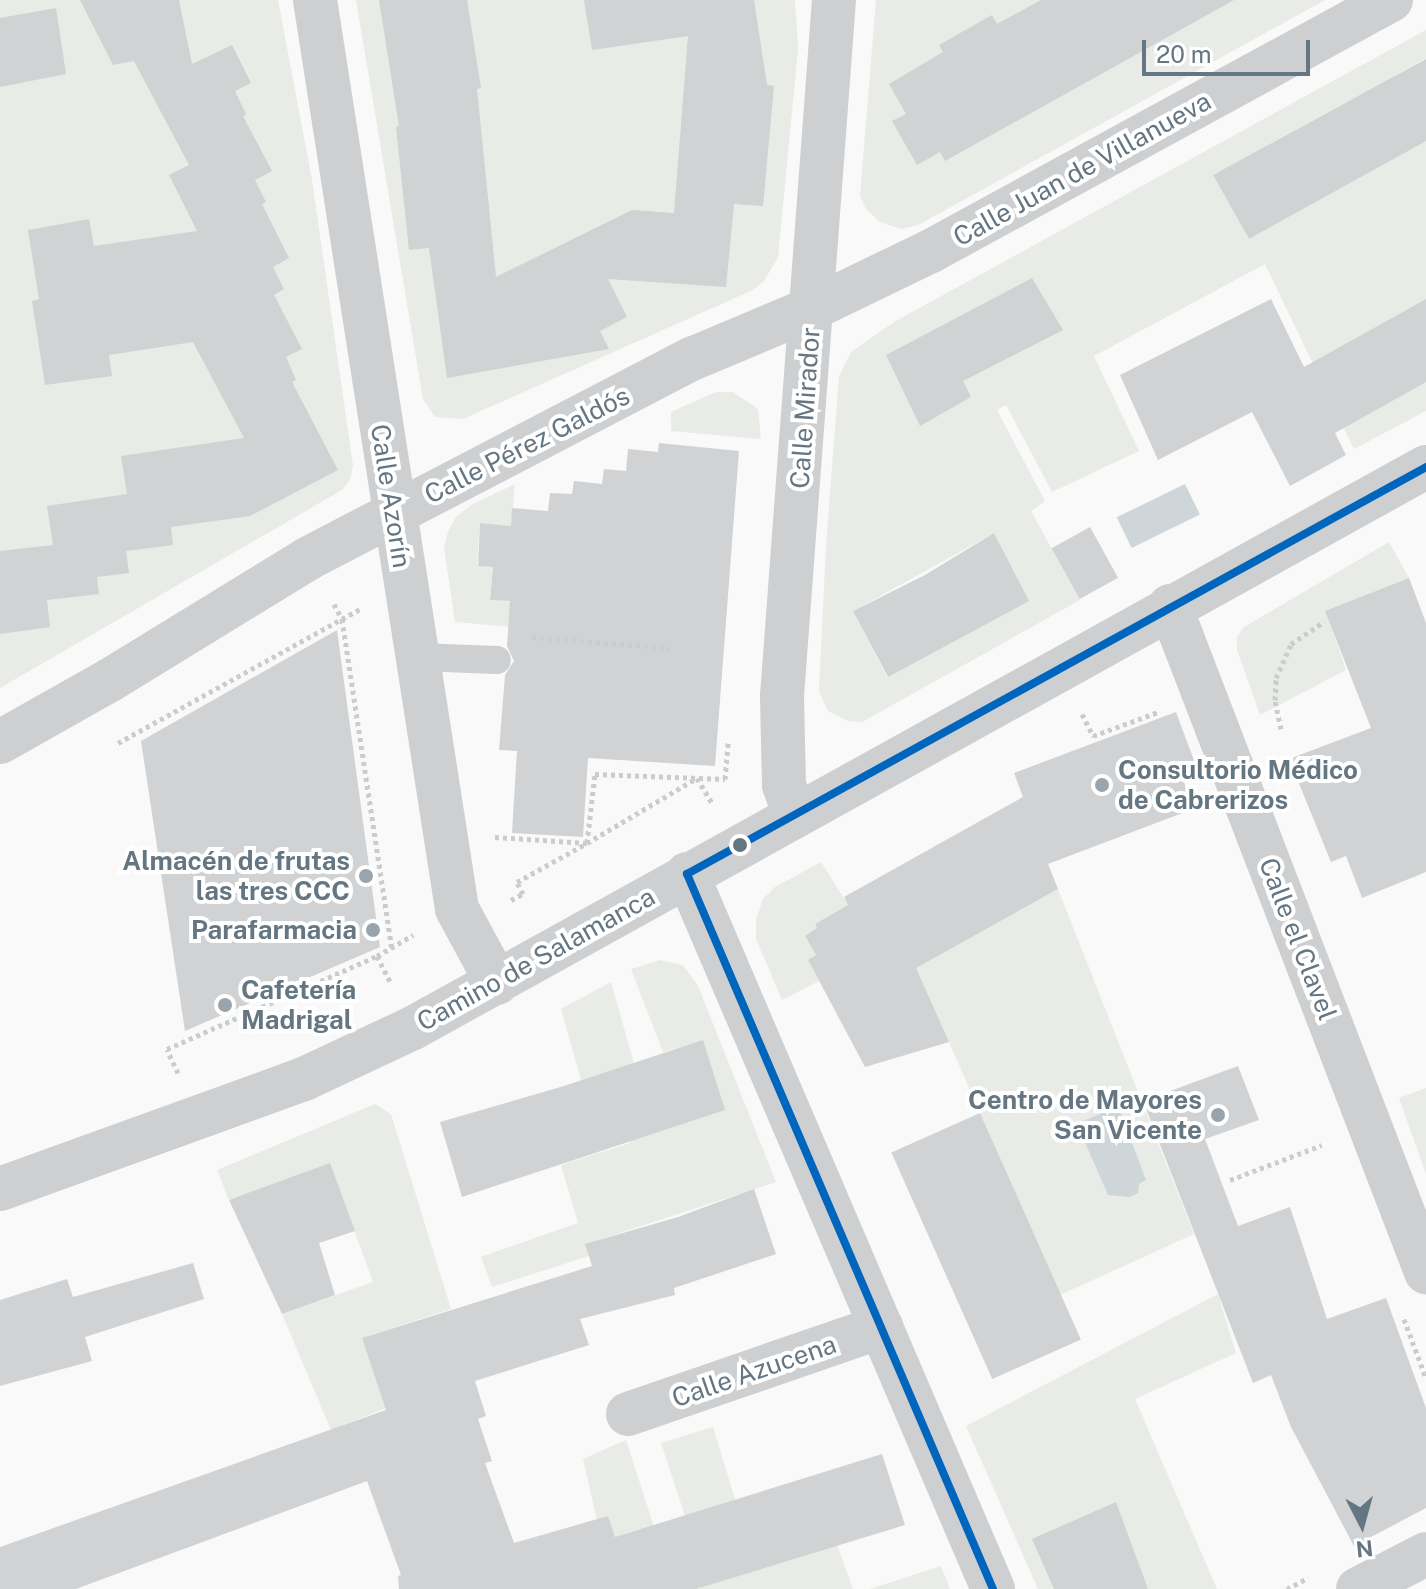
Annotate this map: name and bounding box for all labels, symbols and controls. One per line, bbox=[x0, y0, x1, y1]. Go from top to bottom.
scale bar bbox=[1146, 24, 1314, 74]
text: 20 m bbox=[1156, 40, 1212, 68]
street label: Calle Juan de Villanueva bbox=[947, 85, 1217, 253]
street label: Calle Mirador bbox=[784, 326, 826, 490]
street label: Calle Pérez Galdós bbox=[419, 380, 635, 510]
street label: Calle Azorín bbox=[364, 422, 418, 570]
place label: Consultorio Médico de Cabrerizos bbox=[1118, 754, 1358, 816]
marker: Consultorio Médico de Cabrerizos bbox=[1093, 776, 1111, 794]
unlabelled marker bbox=[732, 837, 748, 853]
place label: Almacén de frutas las tres CCC bbox=[122, 845, 350, 906]
street label: Calle el Clavel bbox=[1253, 853, 1343, 1025]
marker: Almacén de frutas las tres CCC bbox=[357, 867, 375, 885]
street label: Camino de Salamanca bbox=[411, 880, 661, 1038]
place label: Parafarmacia bbox=[191, 914, 357, 946]
marker: Parafarmacia bbox=[364, 921, 382, 939]
place label: Cafetería Madrigal bbox=[241, 974, 356, 1036]
marker: Cafetería Madrigal bbox=[216, 996, 234, 1014]
place label: Centro de Mayores San Vicente bbox=[968, 1084, 1202, 1146]
marker: Centro de Mayores San Vicente bbox=[1209, 1106, 1227, 1124]
street label: Calle Azucena bbox=[668, 1328, 840, 1414]
north arrow bbox=[1322, 1485, 1402, 1565]
text: N bbox=[1355, 1535, 1374, 1563]

